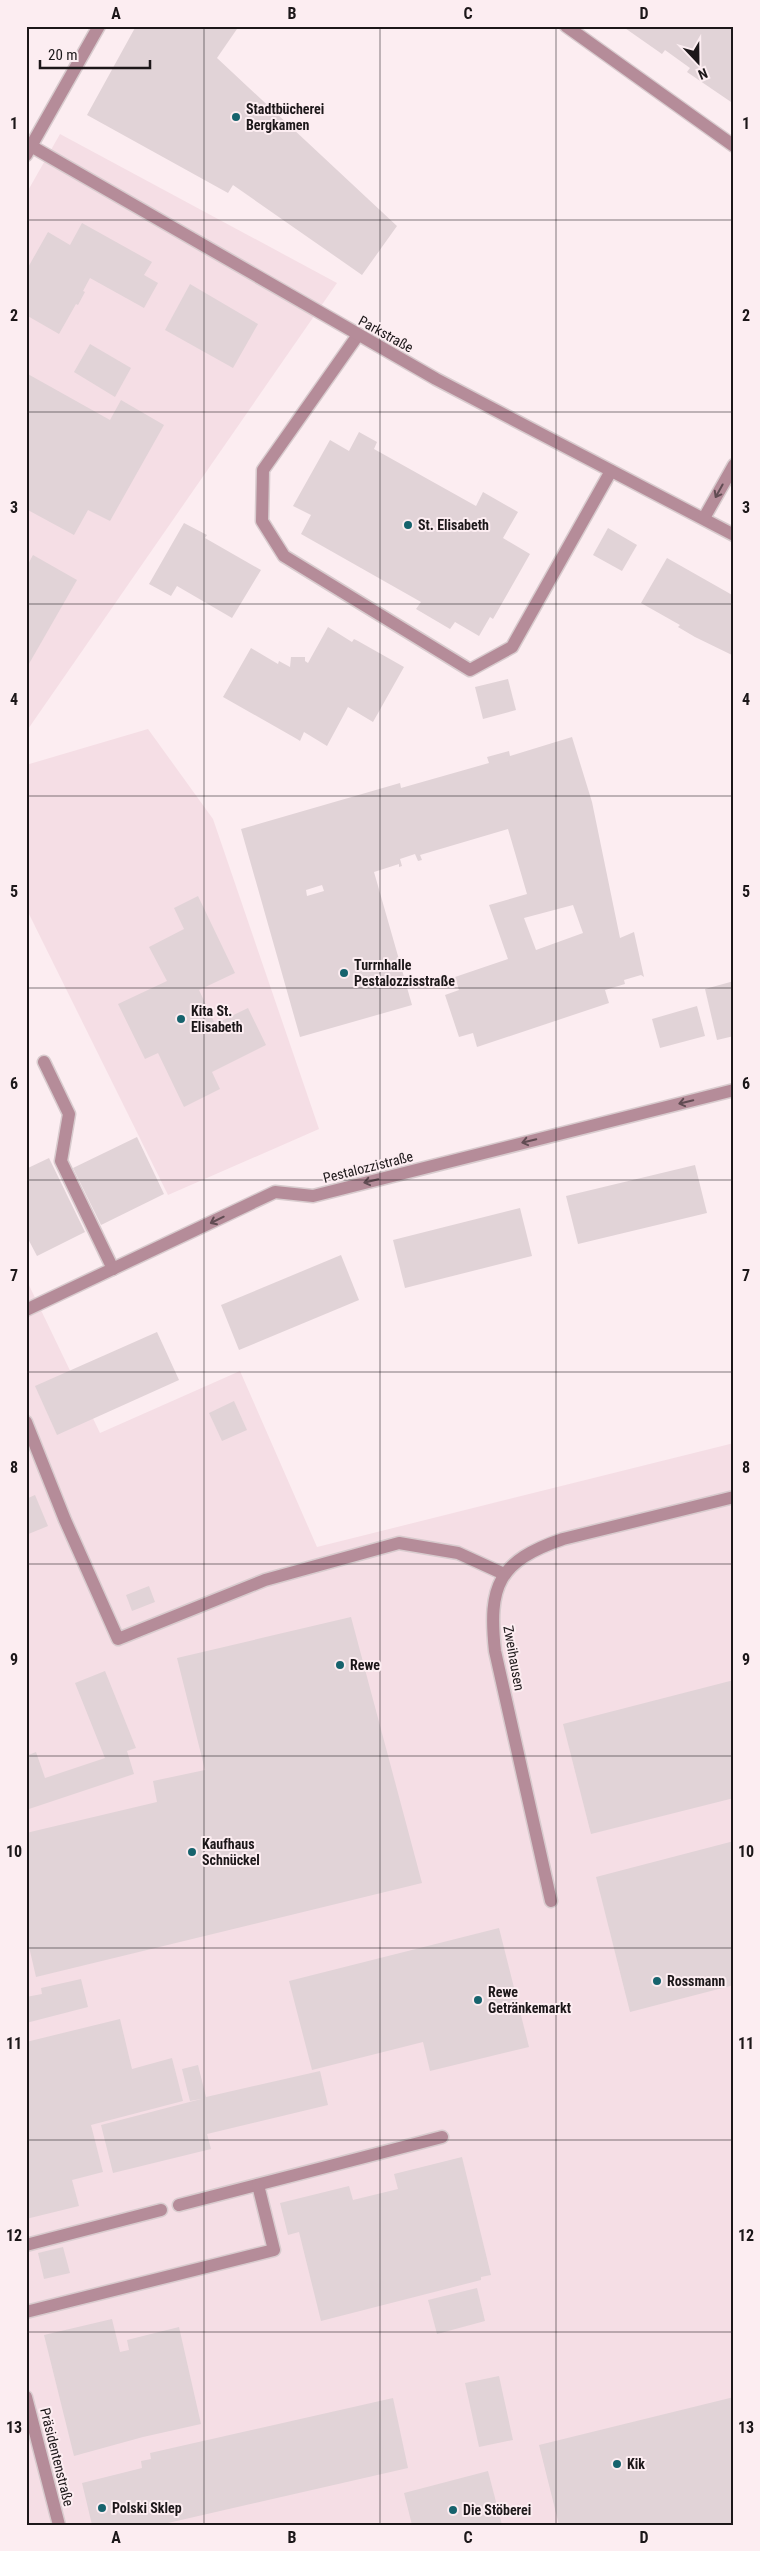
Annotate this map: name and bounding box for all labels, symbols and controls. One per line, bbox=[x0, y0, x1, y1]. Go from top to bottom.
text: A bbox=[111, 4, 121, 23]
text: B bbox=[288, 4, 297, 23]
text: C bbox=[463, 4, 473, 23]
text: D bbox=[639, 4, 649, 23]
scale bar bbox=[40, 38, 150, 70]
north arrow bbox=[672, 38, 722, 88]
text: 20 m bbox=[48, 46, 78, 64]
text: N bbox=[696, 65, 710, 83]
place label: Stadtbücherei Bergkamen bbox=[246, 101, 324, 133]
marker: Stadtbücherei Bergkamen bbox=[230, 111, 242, 123]
text: 1 bbox=[10, 114, 18, 133]
text: 1 bbox=[742, 114, 750, 133]
text: 2 bbox=[10, 306, 18, 325]
text: 2 bbox=[742, 306, 750, 325]
street label: Parkstraße bbox=[356, 312, 417, 356]
one-way arrow bbox=[714, 484, 724, 499]
text: 3 bbox=[10, 498, 18, 517]
text: 3 bbox=[742, 498, 750, 517]
place label: St. Elisabeth bbox=[418, 517, 489, 533]
marker: St. Elisabeth bbox=[402, 519, 414, 531]
text: 4 bbox=[10, 690, 18, 709]
text: 4 bbox=[742, 690, 750, 709]
text: 5 bbox=[10, 882, 18, 901]
text: 5 bbox=[742, 882, 750, 901]
place label: Turrnhalle Pestalozzisstraße bbox=[354, 957, 455, 989]
marker: Turrnhalle Pestalozzisstraße bbox=[338, 967, 350, 979]
place label: Kita St. Elisabeth bbox=[191, 1003, 243, 1035]
marker: Kita St. Elisabeth bbox=[175, 1013, 187, 1025]
text: 6 bbox=[10, 1074, 18, 1093]
text: 6 bbox=[742, 1074, 750, 1093]
one-way arrow bbox=[679, 1097, 695, 1107]
one-way arrow bbox=[521, 1137, 537, 1146]
street label: Pestalozzistraße bbox=[321, 1148, 415, 1186]
one-way arrow bbox=[364, 1177, 380, 1186]
one-way arrow bbox=[210, 1215, 225, 1225]
text: 7 bbox=[10, 1266, 18, 1285]
text: 7 bbox=[742, 1266, 750, 1285]
text: 8 bbox=[10, 1458, 18, 1477]
text: 8 bbox=[742, 1458, 750, 1477]
street label: Zweihausen bbox=[500, 1624, 528, 1692]
text: 9 bbox=[10, 1650, 18, 1669]
text: 9 bbox=[742, 1650, 750, 1669]
place label: Rewe bbox=[350, 1657, 380, 1673]
marker: Rewe bbox=[334, 1659, 346, 1671]
place label: Kaufhaus Schnückel bbox=[202, 1836, 260, 1868]
text: 10 bbox=[6, 1842, 22, 1861]
text: 10 bbox=[738, 1842, 754, 1861]
marker: Kaufhaus Schnückel bbox=[186, 1846, 198, 1858]
place label: Rossmann bbox=[667, 1973, 725, 1989]
marker: Rossmann bbox=[651, 1975, 663, 1987]
place label: Rewe Getränkemarkt bbox=[488, 1984, 571, 2016]
marker: Rewe Getränkemarkt bbox=[472, 1994, 484, 2006]
text: 11 bbox=[6, 2034, 22, 2053]
text: 11 bbox=[738, 2034, 754, 2053]
text: 12 bbox=[6, 2226, 22, 2245]
text: 12 bbox=[738, 2226, 754, 2245]
street label: Präsidentenstraße bbox=[37, 2406, 77, 2508]
text: 13 bbox=[6, 2418, 22, 2437]
text: 13 bbox=[738, 2418, 754, 2437]
place label: Kik bbox=[627, 2456, 645, 2472]
marker: Kik bbox=[611, 2458, 623, 2470]
place label: Polski Sklep bbox=[112, 2500, 182, 2516]
marker: Polski Sklep bbox=[96, 2502, 108, 2514]
place label: Die Stöberei bbox=[463, 2502, 531, 2518]
marker: Die Stöberei bbox=[447, 2504, 459, 2516]
text: A bbox=[111, 2528, 121, 2547]
text: B bbox=[288, 2528, 297, 2547]
text: C bbox=[463, 2528, 473, 2547]
text: D bbox=[639, 2528, 649, 2547]

